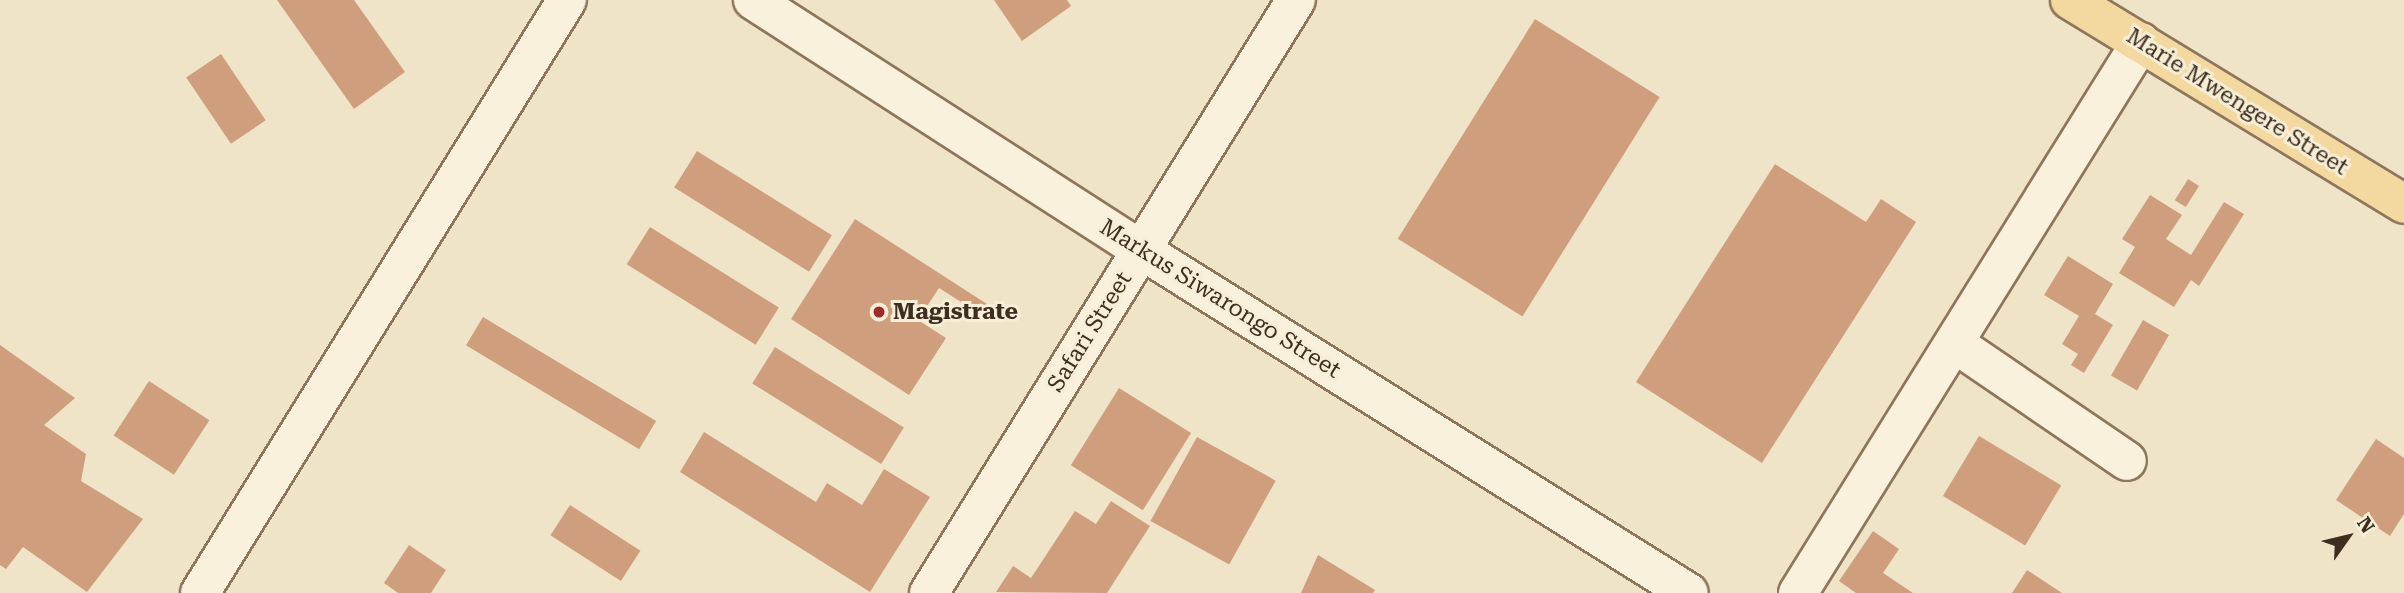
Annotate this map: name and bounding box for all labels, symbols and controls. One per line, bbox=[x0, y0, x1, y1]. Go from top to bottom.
street label: Marie Mwengere Street bbox=[2121, 22, 2353, 182]
street label: Markus Siwarongo Street bbox=[1095, 214, 1345, 384]
street label: Safari Street bbox=[1042, 267, 1138, 397]
place label: Magistrate bbox=[893, 298, 1018, 326]
marker: Magistrate bbox=[871, 304, 887, 320]
north arrow bbox=[2313, 502, 2383, 572]
text: N bbox=[2352, 512, 2379, 537]

